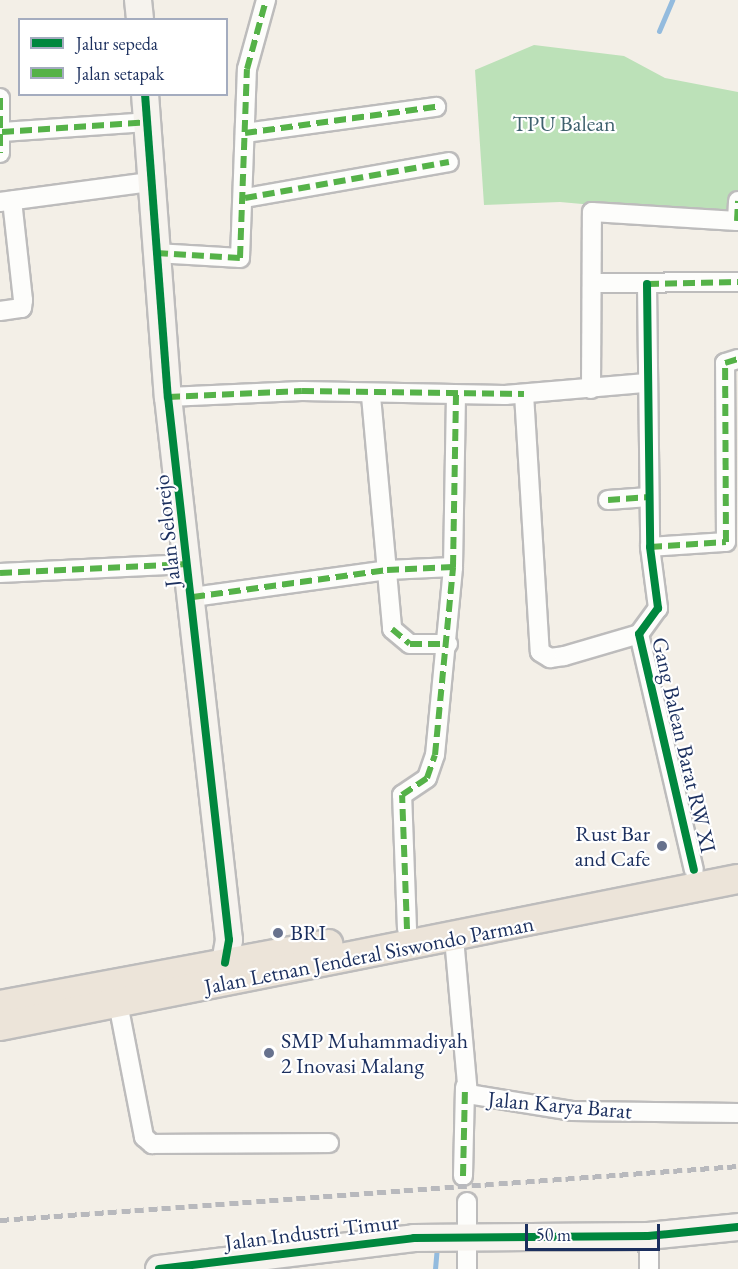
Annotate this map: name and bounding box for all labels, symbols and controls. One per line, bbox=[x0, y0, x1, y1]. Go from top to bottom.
legend bbox=[18, 18, 228, 96]
text: Jalur sepeda bbox=[76, 32, 158, 55]
text: Jalan setapak bbox=[76, 62, 164, 85]
park label: TPU Balean bbox=[512, 111, 616, 137]
street label: Jalan Selorejo bbox=[148, 473, 186, 589]
street label: Gang Balean Barat RW XI bbox=[646, 635, 722, 855]
place label: Rust Bar and Cafe bbox=[575, 820, 650, 872]
marker: Rust Bar and Cafe bbox=[655, 839, 669, 853]
street label: Jalan Letnan Jenderal Siswondo Parman bbox=[202, 910, 536, 1000]
place label: BRI bbox=[290, 920, 326, 946]
marker: BRI bbox=[271, 926, 285, 940]
place label: SMP Muhammadiyah 2 Inovasi Malang bbox=[281, 1027, 468, 1078]
marker: SMP Muhammadiyah 2 Inovasi Malang bbox=[262, 1046, 276, 1060]
street label: Jalan Karya Barat bbox=[487, 1086, 633, 1124]
street label: Jalan Industri Timur bbox=[223, 1208, 401, 1256]
scale bar bbox=[528, 1212, 663, 1250]
text: 50 m bbox=[536, 1223, 571, 1246]

